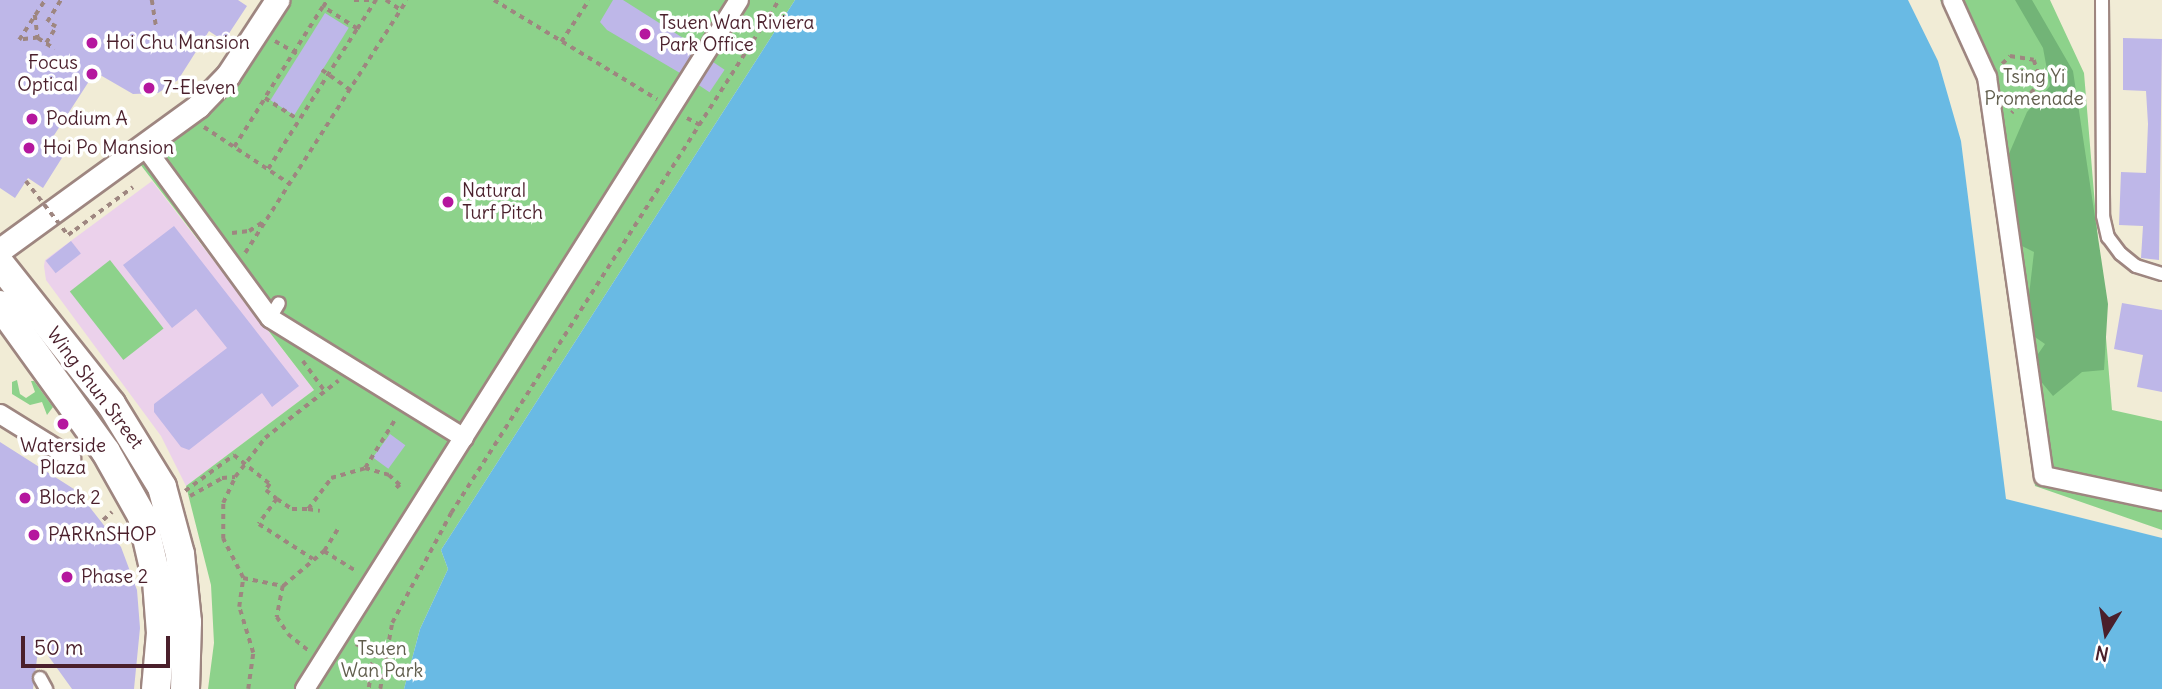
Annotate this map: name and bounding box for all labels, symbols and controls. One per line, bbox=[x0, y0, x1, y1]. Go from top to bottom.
place label: Tsuen Wan Riviera Park Office bbox=[659, 12, 814, 56]
marker: Tsuen Wan Riviera Park Office bbox=[637, 26, 653, 42]
place label: Hoi Chu Mansion bbox=[106, 32, 250, 54]
marker: Hoi Chu Mansion bbox=[84, 35, 100, 51]
place label: Focus Optical bbox=[17, 52, 78, 96]
marker: Focus Optical bbox=[84, 66, 100, 82]
park label: Tsing Yi Promenade bbox=[1984, 66, 2084, 110]
place label: 7-Eleven bbox=[163, 77, 236, 99]
marker: 7-Eleven bbox=[141, 80, 157, 96]
place label: Podium A bbox=[46, 108, 128, 130]
marker: Podium A bbox=[24, 111, 40, 127]
place label: Hoi Po Mansion bbox=[43, 137, 174, 159]
marker: Hoi Po Mansion bbox=[21, 140, 37, 156]
place label: Natural Turf Pitch bbox=[462, 180, 543, 224]
marker: Natural Turf Pitch bbox=[440, 194, 456, 210]
street label: Wing Shun Street bbox=[42, 323, 148, 453]
marker: Waterside Plaza bbox=[55, 416, 71, 432]
place label: Waterside Plaza bbox=[20, 435, 106, 479]
place label: Block 2 bbox=[39, 487, 101, 509]
marker: Block 2 bbox=[17, 490, 33, 506]
place label: PARKnSHOP bbox=[48, 524, 156, 546]
marker: PARKnSHOP bbox=[26, 527, 42, 543]
place label: Phase 2 bbox=[81, 566, 148, 588]
marker: Phase 2 bbox=[59, 569, 75, 585]
north arrow bbox=[2071, 598, 2141, 668]
scale bar bbox=[24, 622, 173, 666]
text: 50 m bbox=[34, 634, 83, 661]
park label: Tsuen Wan Park bbox=[341, 638, 423, 682]
text: N bbox=[2093, 641, 2111, 667]

